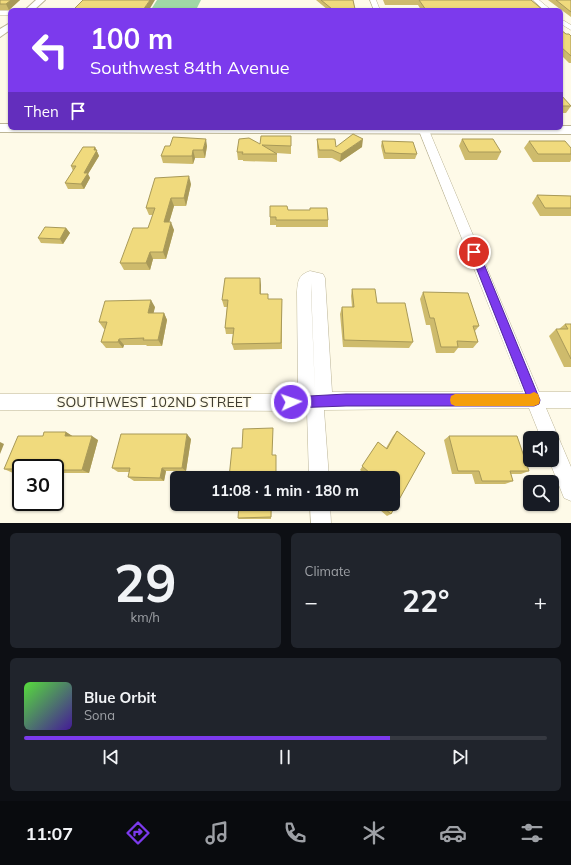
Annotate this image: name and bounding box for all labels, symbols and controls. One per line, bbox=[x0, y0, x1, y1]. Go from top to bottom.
text: 100 m bbox=[90, 21, 173, 56]
icon: left bbox=[24, 24, 76, 76]
text: Southwest 84th Avenue bbox=[90, 56, 290, 79]
icon: arrive bbox=[67, 100, 89, 122]
text: Then bbox=[24, 102, 59, 121]
pin bbox=[457, 235, 491, 269]
icon: arrive bbox=[463, 241, 485, 263]
position arrow bbox=[270, 381, 312, 423]
street label: SOUTHWEST 102ND STREET bbox=[57, 393, 252, 411]
map controls bbox=[523, 431, 559, 511]
button: sound bbox=[523, 431, 559, 467]
speed limit sign: 30 bbox=[12, 459, 64, 511]
button: search bbox=[523, 475, 559, 511]
text: 11:08 · 1 min · 180 m bbox=[211, 481, 359, 500]
text: 29 bbox=[114, 550, 176, 615]
text: Climate bbox=[305, 563, 350, 579]
text: 22° bbox=[402, 582, 449, 620]
text: − bbox=[305, 588, 318, 616]
text: + bbox=[534, 588, 547, 616]
text: km/h bbox=[131, 609, 160, 625]
text: Blue Orbit bbox=[84, 688, 156, 707]
text: Sona bbox=[84, 707, 115, 723]
icon: previous bbox=[100, 746, 122, 768]
icon: pause bbox=[274, 746, 296, 768]
icon: next bbox=[449, 746, 471, 768]
icon: directions bbox=[124, 819, 152, 847]
icon: music bbox=[203, 819, 231, 847]
icon: phone bbox=[281, 819, 309, 847]
icon: climate bbox=[360, 819, 388, 847]
icon: car bbox=[439, 819, 467, 847]
icon: filters bbox=[518, 819, 546, 847]
text: 11:07 bbox=[25, 822, 73, 845]

